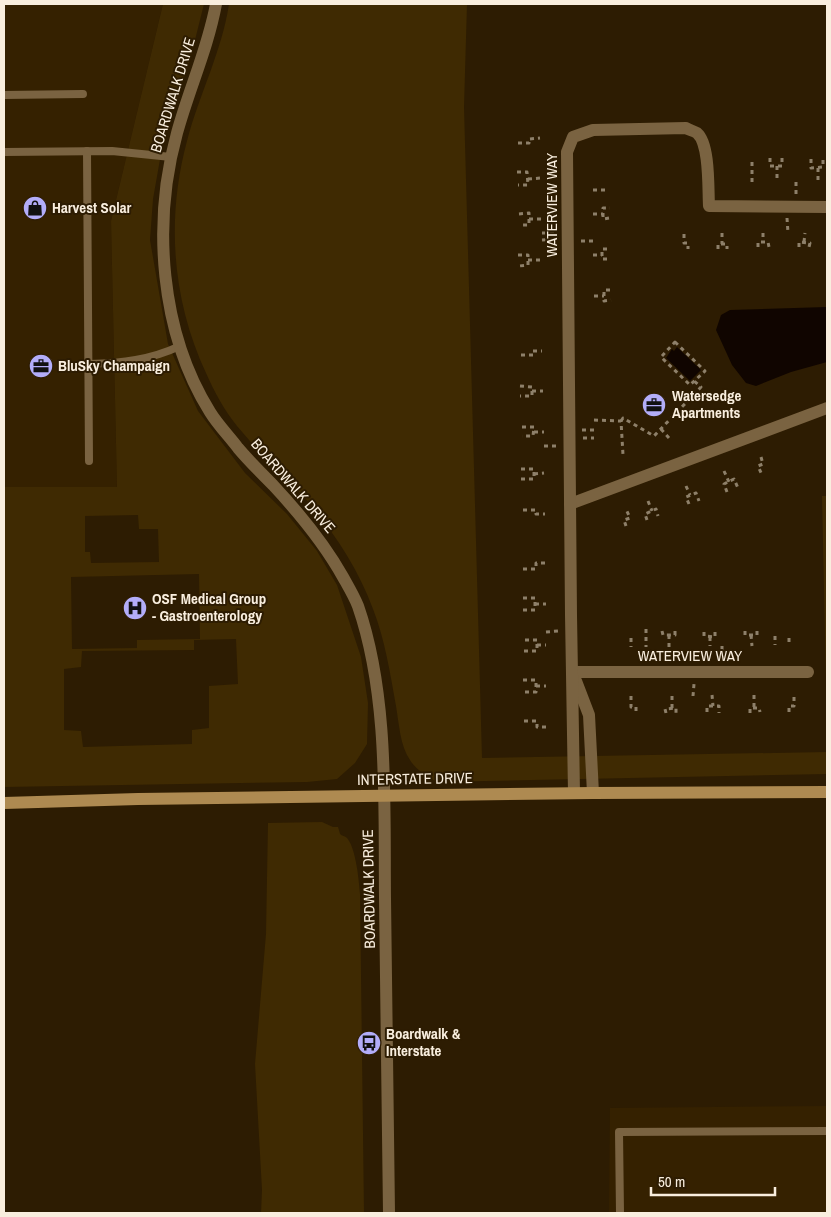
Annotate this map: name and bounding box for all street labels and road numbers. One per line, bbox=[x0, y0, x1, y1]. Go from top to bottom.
street label: BOARDWALK DRIVE bbox=[145, 35, 200, 155]
street label: WATERVIEW WAY bbox=[541, 152, 562, 257]
street label: BOARDWALK DRIVE bbox=[246, 434, 340, 538]
street label: WATERVIEW WAY bbox=[638, 645, 743, 666]
street label: INTERSTATE DRIVE bbox=[357, 767, 473, 790]
street label: BOARDWALK DRIVE bbox=[357, 829, 380, 949]

